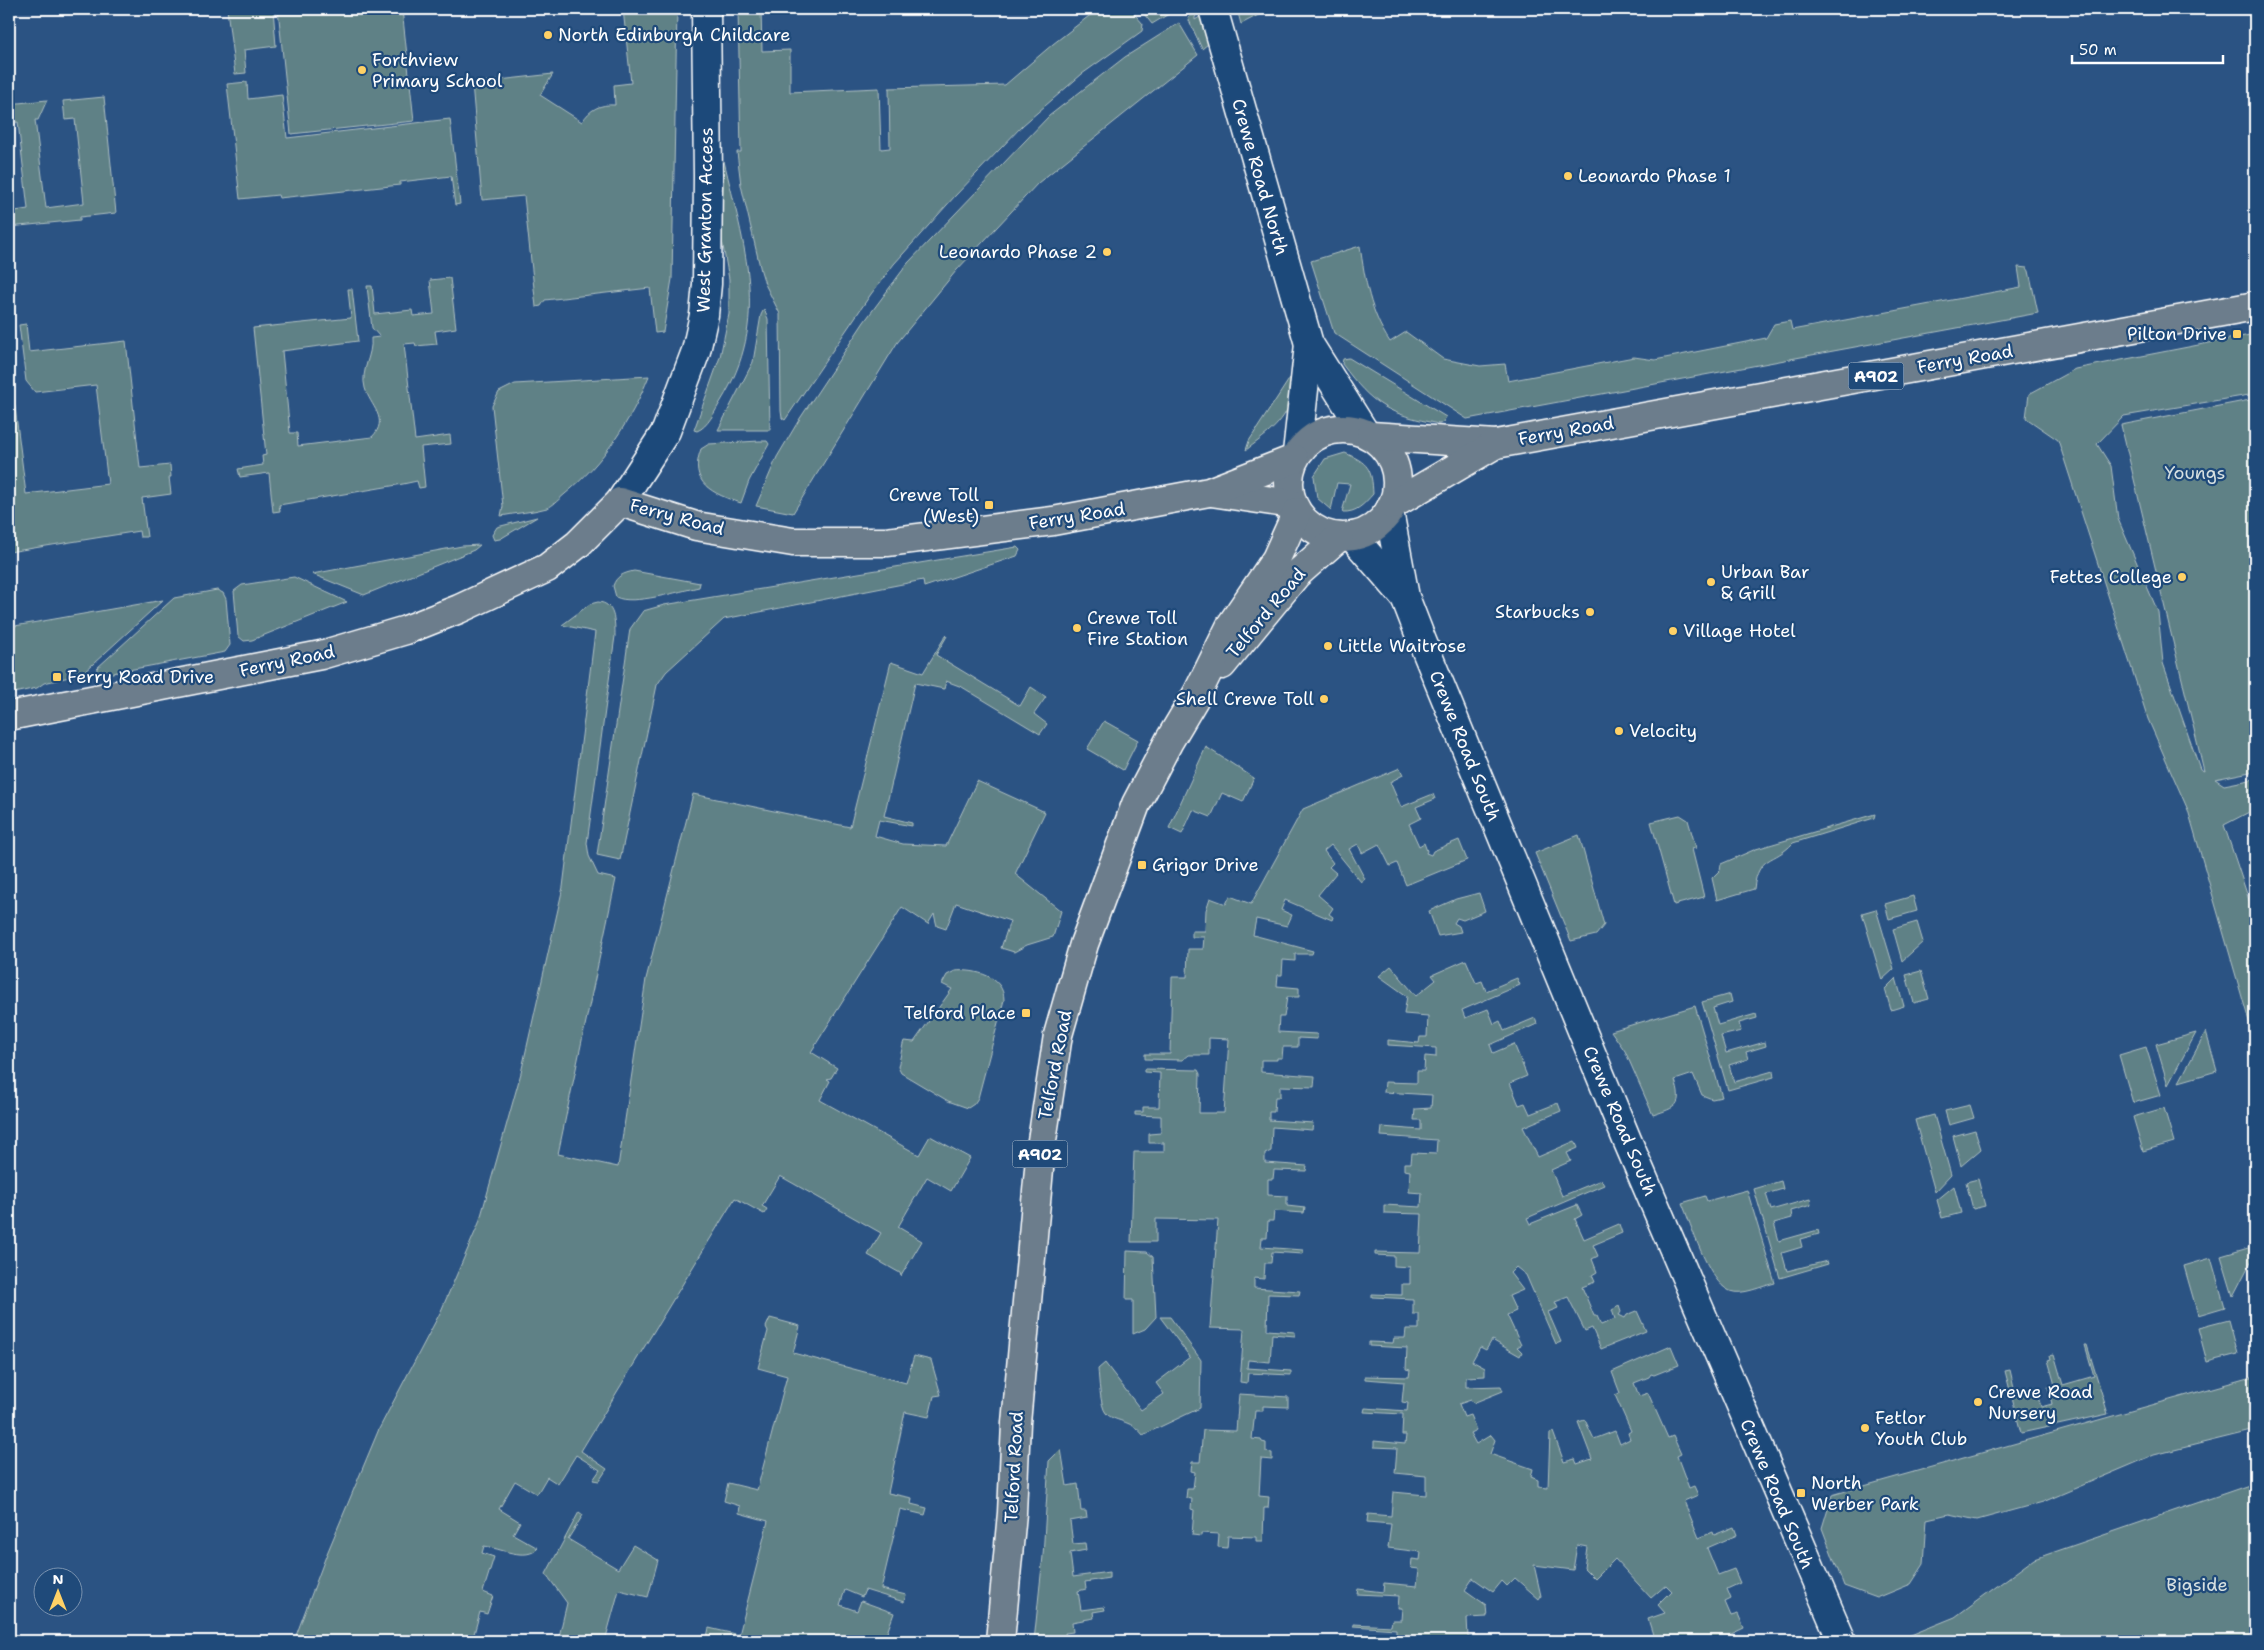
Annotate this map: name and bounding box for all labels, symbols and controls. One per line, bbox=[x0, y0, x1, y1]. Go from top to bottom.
place label: North Edinburgh Childcare bbox=[558, 23, 790, 47]
marker: North Edinburgh Childcare bbox=[542, 29, 554, 41]
scale bar bbox=[2072, 32, 2223, 64]
text: 50 m bbox=[2079, 40, 2117, 60]
place label: Forthview Primary School bbox=[372, 48, 503, 93]
marker: Forthview Primary School bbox=[356, 64, 368, 76]
street label: Crewe Road North bbox=[1226, 96, 1294, 258]
street label: West Granton Access bbox=[691, 127, 719, 313]
place label: Leonardo Phase 1 bbox=[1578, 164, 1731, 188]
marker: Leonardo Phase 1 bbox=[1562, 170, 1574, 182]
place label: Leonardo Phase 2 bbox=[939, 240, 1097, 264]
marker: Leonardo Phase 2 bbox=[1101, 246, 1113, 258]
place label: Pilton Drive bbox=[2127, 322, 2227, 346]
marker: Pilton Drive bbox=[2231, 328, 2243, 340]
street label: Ferry Road bbox=[1915, 339, 2015, 379]
road number: A902 bbox=[1848, 362, 1904, 390]
street label: Ferry Road bbox=[1516, 411, 1616, 451]
park label: Youngs bbox=[2165, 461, 2226, 485]
place label: Crewe Toll (West) bbox=[889, 483, 980, 528]
street label: Ferry Road bbox=[627, 493, 727, 541]
street label: Ferry Road bbox=[1027, 497, 1127, 535]
marker: Crewe Toll (West) bbox=[983, 499, 995, 511]
place label: Urban Bar & Grill bbox=[1721, 560, 1810, 605]
street label: Telford Road bbox=[1221, 563, 1311, 663]
place label: Fettes College bbox=[2050, 565, 2172, 589]
marker: Fettes College bbox=[2176, 571, 2188, 583]
marker: Urban Bar & Grill bbox=[1705, 576, 1717, 588]
place label: Starbucks bbox=[1495, 600, 1580, 624]
place label: Crewe Toll Fire Station bbox=[1087, 606, 1188, 651]
marker: Starbucks bbox=[1584, 606, 1596, 618]
place label: Village Hotel bbox=[1683, 619, 1796, 643]
marker: Crewe Toll Fire Station bbox=[1071, 622, 1083, 634]
marker: Village Hotel bbox=[1667, 625, 1679, 637]
place label: Little Waitrose bbox=[1338, 634, 1466, 658]
street label: Ferry Road bbox=[237, 639, 337, 683]
marker: Little Waitrose bbox=[1322, 640, 1334, 652]
place label: Ferry Road Drive bbox=[67, 665, 214, 689]
street label: Crewe Road South bbox=[1424, 667, 1506, 825]
marker: Ferry Road Drive bbox=[51, 671, 63, 683]
place label: Shell Crewe Toll bbox=[1176, 687, 1315, 711]
marker: Shell Crewe Toll bbox=[1318, 693, 1330, 705]
place label: Velocity bbox=[1629, 719, 1697, 743]
marker: Velocity bbox=[1613, 725, 1625, 737]
place label: Grigor Drive bbox=[1152, 853, 1259, 877]
marker: Grigor Drive bbox=[1136, 859, 1148, 871]
place label: Telford Place bbox=[904, 1001, 1016, 1025]
marker: Telford Place bbox=[1020, 1007, 1032, 1019]
street label: Telford Road bbox=[1033, 1008, 1077, 1122]
street label: Crewe Road South bbox=[1578, 1042, 1662, 1200]
road number: A902 bbox=[1012, 1140, 1068, 1168]
place label: Crewe Road Nursery bbox=[1988, 1380, 2093, 1425]
marker: Crewe Road Nursery bbox=[1972, 1396, 1984, 1408]
place label: Fetlor Youth Club bbox=[1875, 1406, 1967, 1451]
street label: Telford Road bbox=[999, 1411, 1029, 1523]
street label: Crewe Road South bbox=[1735, 1415, 1819, 1573]
marker: Fetlor Youth Club bbox=[1859, 1422, 1871, 1434]
place label: North Werber Park bbox=[1811, 1471, 1919, 1516]
marker: North Werber Park bbox=[1795, 1487, 1807, 1499]
north arrow bbox=[32, 1568, 82, 1618]
text: N bbox=[52, 1570, 64, 1588]
park label: Bigside bbox=[2166, 1573, 2228, 1597]

